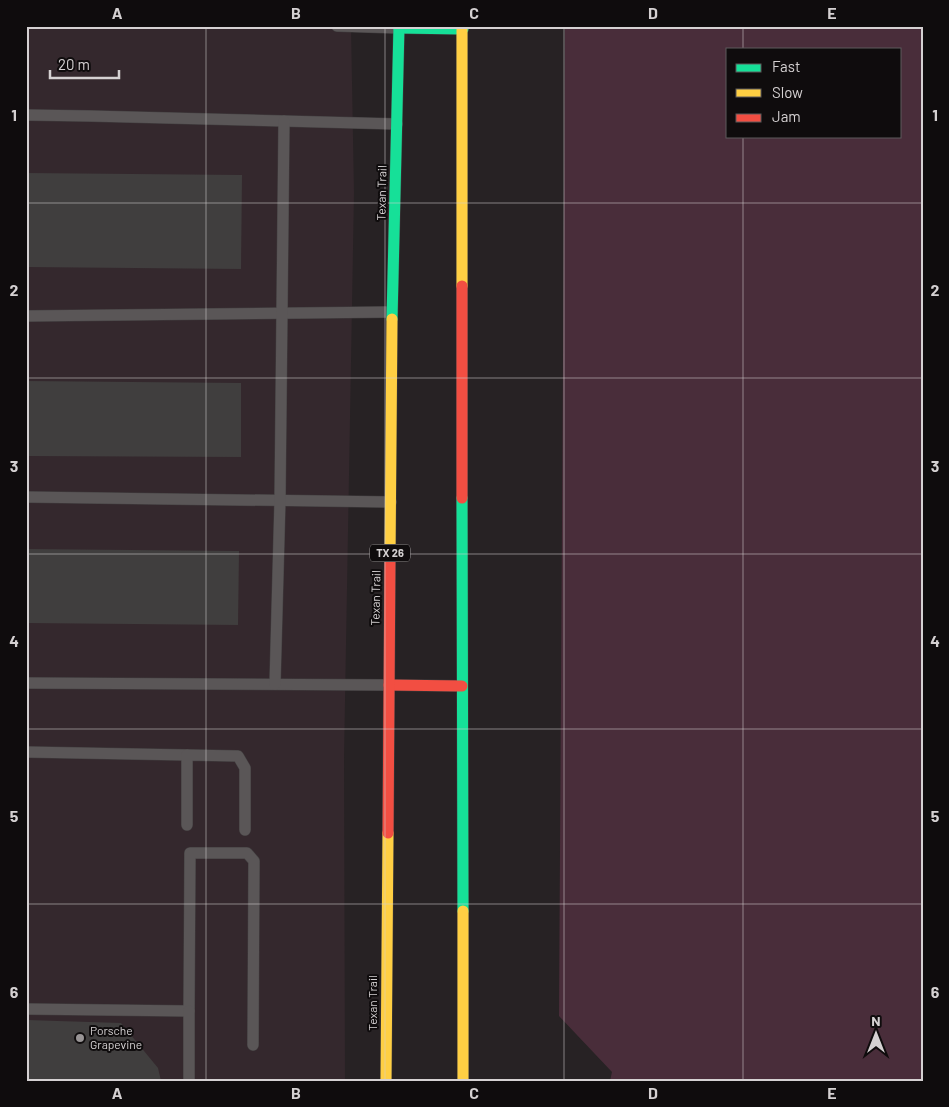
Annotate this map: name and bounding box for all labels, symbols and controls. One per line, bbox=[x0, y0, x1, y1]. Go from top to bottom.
text: A bbox=[112, 3, 123, 22]
text: B bbox=[291, 3, 301, 22]
text: C bbox=[469, 3, 479, 22]
text: D bbox=[648, 3, 658, 22]
text: E bbox=[827, 3, 837, 22]
scale bar bbox=[50, 48, 119, 80]
legend bbox=[726, 48, 902, 138]
text: 20 m bbox=[58, 55, 90, 73]
text: Fast bbox=[772, 57, 800, 75]
text: Slow bbox=[772, 83, 803, 101]
text: 1 bbox=[11, 105, 17, 124]
text: 1 bbox=[932, 105, 938, 124]
text: Jam bbox=[772, 107, 801, 125]
street label: Texan Trail bbox=[374, 165, 388, 221]
text: 2 bbox=[10, 280, 19, 299]
text: 2 bbox=[931, 280, 940, 299]
text: 3 bbox=[10, 456, 18, 475]
text: 3 bbox=[931, 456, 939, 475]
road number: TX 26 bbox=[370, 544, 410, 562]
street label: Texan Trail bbox=[368, 570, 382, 626]
text: 4 bbox=[9, 631, 19, 650]
text: 4 bbox=[930, 631, 940, 650]
text: 5 bbox=[10, 806, 19, 825]
text: 5 bbox=[931, 806, 940, 825]
street label: Texan Trail bbox=[365, 975, 379, 1031]
text: 6 bbox=[10, 982, 19, 1001]
text: 6 bbox=[931, 982, 940, 1001]
north arrow bbox=[852, 1010, 902, 1060]
text: N bbox=[871, 1012, 881, 1029]
place label: Porsche Grapevine bbox=[90, 1023, 142, 1051]
marker: Porsche Grapevine bbox=[74, 1032, 86, 1044]
text: A bbox=[112, 1083, 123, 1102]
text: B bbox=[291, 1083, 301, 1102]
text: C bbox=[469, 1083, 479, 1102]
text: D bbox=[648, 1083, 658, 1102]
text: E bbox=[827, 1083, 837, 1102]

